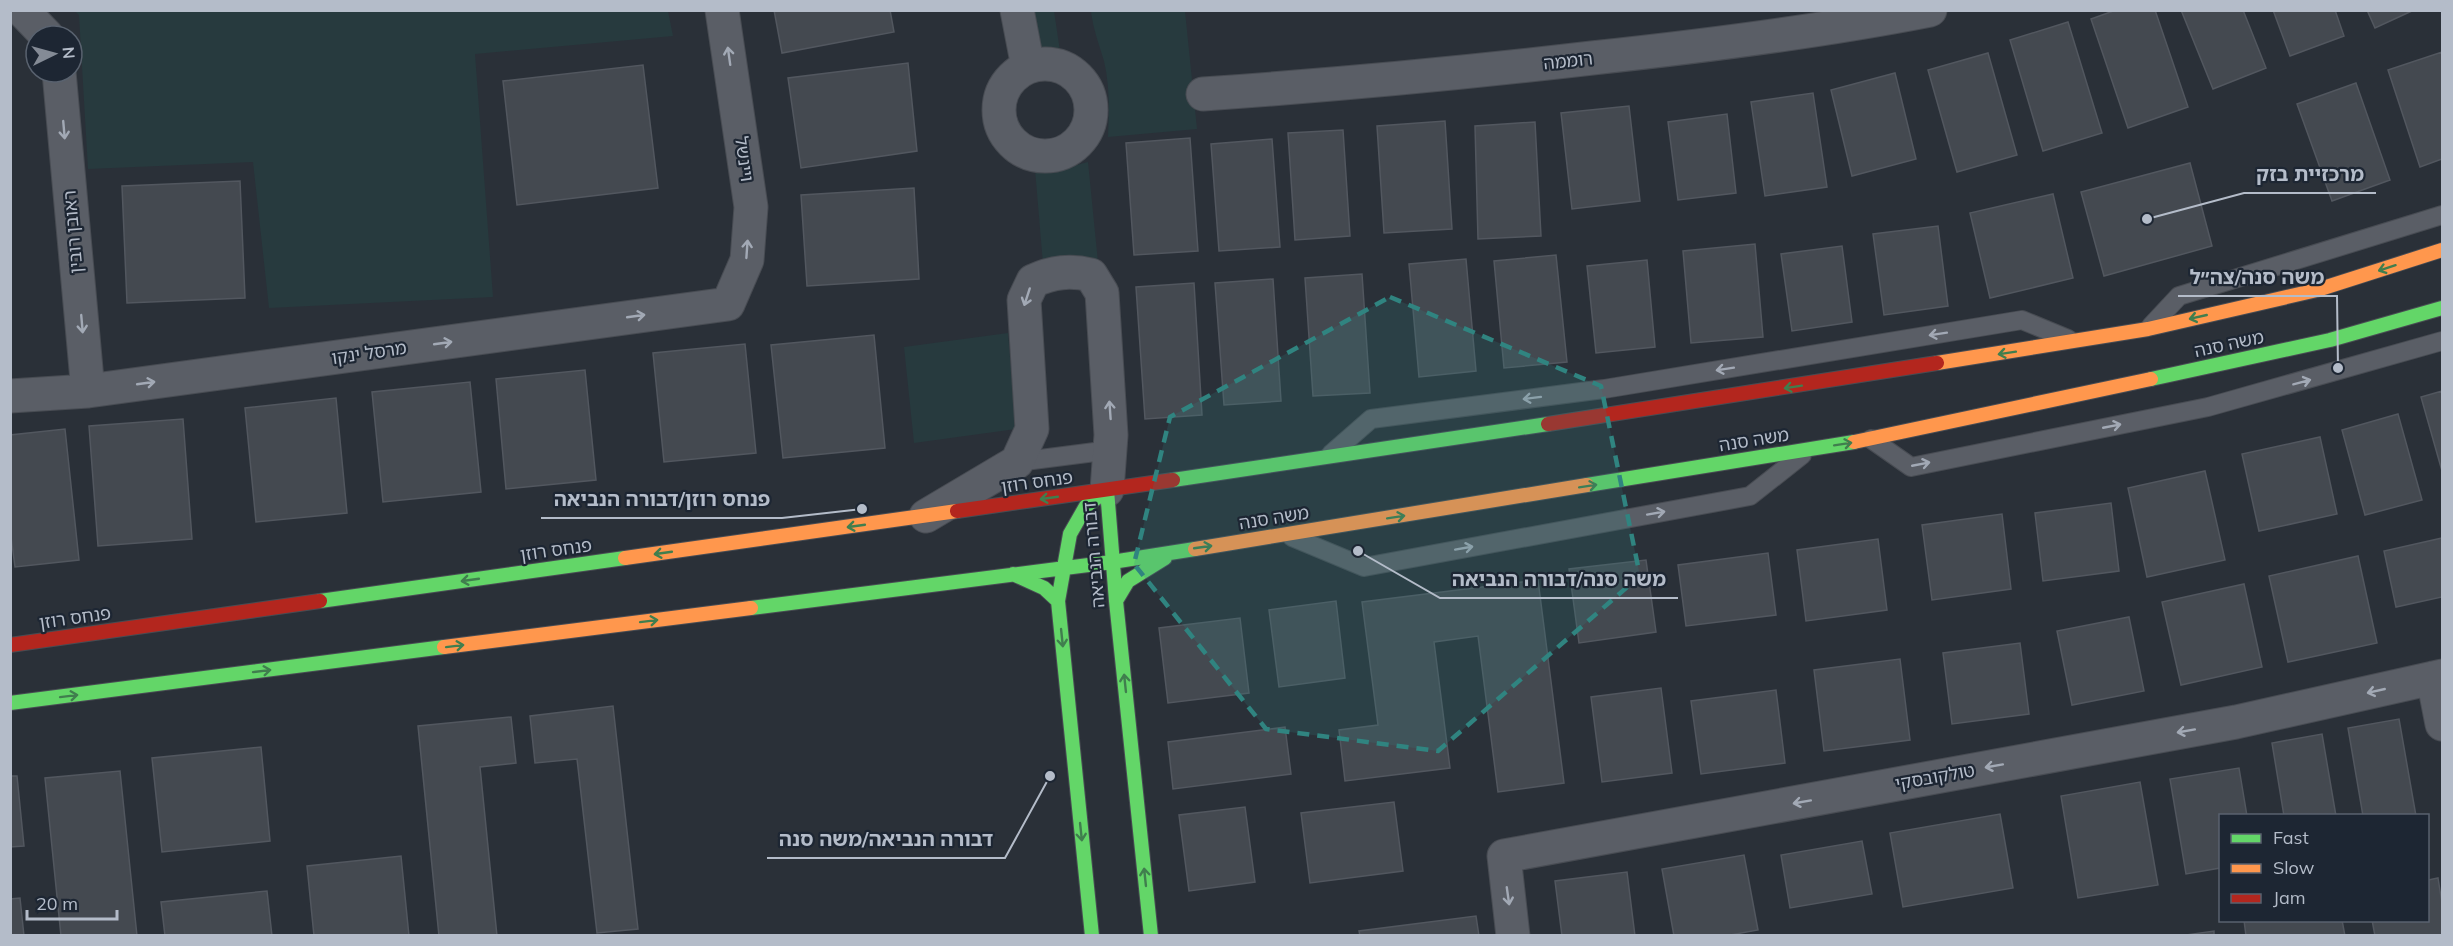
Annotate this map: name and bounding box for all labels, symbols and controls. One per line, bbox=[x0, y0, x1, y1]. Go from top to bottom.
north arrow bbox=[24, 24, 84, 84]
text: N bbox=[58, 46, 79, 60]
one-way arrow bbox=[723, 46, 734, 66]
street label: רוממה bbox=[1542, 46, 1594, 75]
one-way arrow bbox=[59, 120, 70, 140]
street label: ויינשל bbox=[730, 135, 759, 183]
callout: מרכזיית בזק bbox=[2244, 155, 2376, 193]
text: מרכזיית בזק bbox=[2256, 161, 2364, 186]
street label: ראובן רובין bbox=[57, 190, 88, 275]
one-way arrow bbox=[742, 240, 753, 259]
callout: משה סנה/צה״ל bbox=[2178, 258, 2337, 296]
one-way arrow bbox=[2378, 263, 2397, 274]
text: משה סנה/צה״ל bbox=[2190, 264, 2324, 289]
one-way arrow bbox=[1021, 287, 1032, 306]
one-way arrow bbox=[626, 310, 645, 321]
one-way arrow bbox=[2189, 312, 2208, 324]
one-way arrow bbox=[76, 314, 87, 334]
street label: משה סנה bbox=[2192, 325, 2266, 362]
one-way arrow bbox=[1928, 328, 1948, 339]
street label: מרסל ינקו bbox=[330, 336, 408, 369]
one-way arrow bbox=[432, 337, 452, 348]
one-way arrow bbox=[1997, 347, 2017, 358]
one-way arrow bbox=[1715, 363, 1735, 374]
one-way arrow bbox=[2292, 375, 2311, 387]
one-way arrow bbox=[135, 378, 155, 389]
one-way arrow bbox=[1784, 381, 1804, 392]
one-way arrow bbox=[1523, 393, 1542, 404]
one-way arrow bbox=[1104, 401, 1115, 421]
one-way arrow bbox=[2102, 420, 2122, 431]
street label: משה סנה bbox=[1717, 423, 1791, 456]
one-way arrow bbox=[1833, 438, 1852, 449]
one-way arrow bbox=[1911, 458, 1930, 469]
street label: פנחס רוזן bbox=[999, 465, 1074, 498]
callout: פנחס רוזן/דבורה הנביאה bbox=[541, 480, 782, 518]
one-way arrow bbox=[1578, 480, 1598, 491]
text: פנחס רוזן/דבורה הנביאה bbox=[554, 486, 770, 511]
one-way arrow bbox=[1039, 493, 1059, 504]
street label: דבורה הנביאה bbox=[1077, 501, 1110, 609]
street label: משה סנה bbox=[1237, 501, 1311, 534]
one-way arrow bbox=[1646, 507, 1665, 518]
one-way arrow bbox=[1386, 511, 1405, 522]
one-way arrow bbox=[846, 521, 866, 532]
street label: פנחס רוזן bbox=[518, 533, 593, 566]
one-way arrow bbox=[1193, 541, 1213, 552]
one-way arrow bbox=[1454, 543, 1474, 554]
one-way arrow bbox=[653, 548, 673, 559]
callout: משה סנה/דבורה הנביאה bbox=[1440, 560, 1678, 598]
text: משה סנה/דבורה הנביאה bbox=[1452, 566, 1666, 591]
one-way arrow bbox=[460, 575, 480, 586]
street label: פנחס רוזן bbox=[37, 601, 112, 634]
one-way arrow bbox=[638, 615, 658, 626]
one-way arrow bbox=[1056, 627, 1067, 647]
one-way arrow bbox=[445, 640, 465, 651]
one-way arrow bbox=[252, 665, 271, 676]
one-way arrow bbox=[1119, 674, 1130, 694]
one-way arrow bbox=[2367, 686, 2387, 697]
one-way arrow bbox=[58, 690, 78, 701]
one-way arrow bbox=[2176, 726, 2196, 737]
street label: טולקובסקי bbox=[1893, 758, 1977, 795]
one-way arrow bbox=[1985, 761, 2004, 772]
one-way arrow bbox=[1793, 796, 1812, 807]
legend bbox=[2219, 814, 2429, 922]
callout: דבורה הנביאה/משה סנה bbox=[767, 820, 1005, 858]
one-way arrow bbox=[1076, 821, 1087, 841]
text: דבורה הנביאה/משה סנה bbox=[779, 826, 993, 851]
text: Fast bbox=[2273, 826, 2309, 849]
text: Slow bbox=[2273, 856, 2315, 879]
one-way arrow bbox=[1139, 868, 1150, 888]
scale bar bbox=[27, 883, 117, 921]
one-way arrow bbox=[1503, 886, 1514, 905]
text: Jam bbox=[2273, 886, 2306, 909]
text: 20 m bbox=[36, 892, 78, 915]

